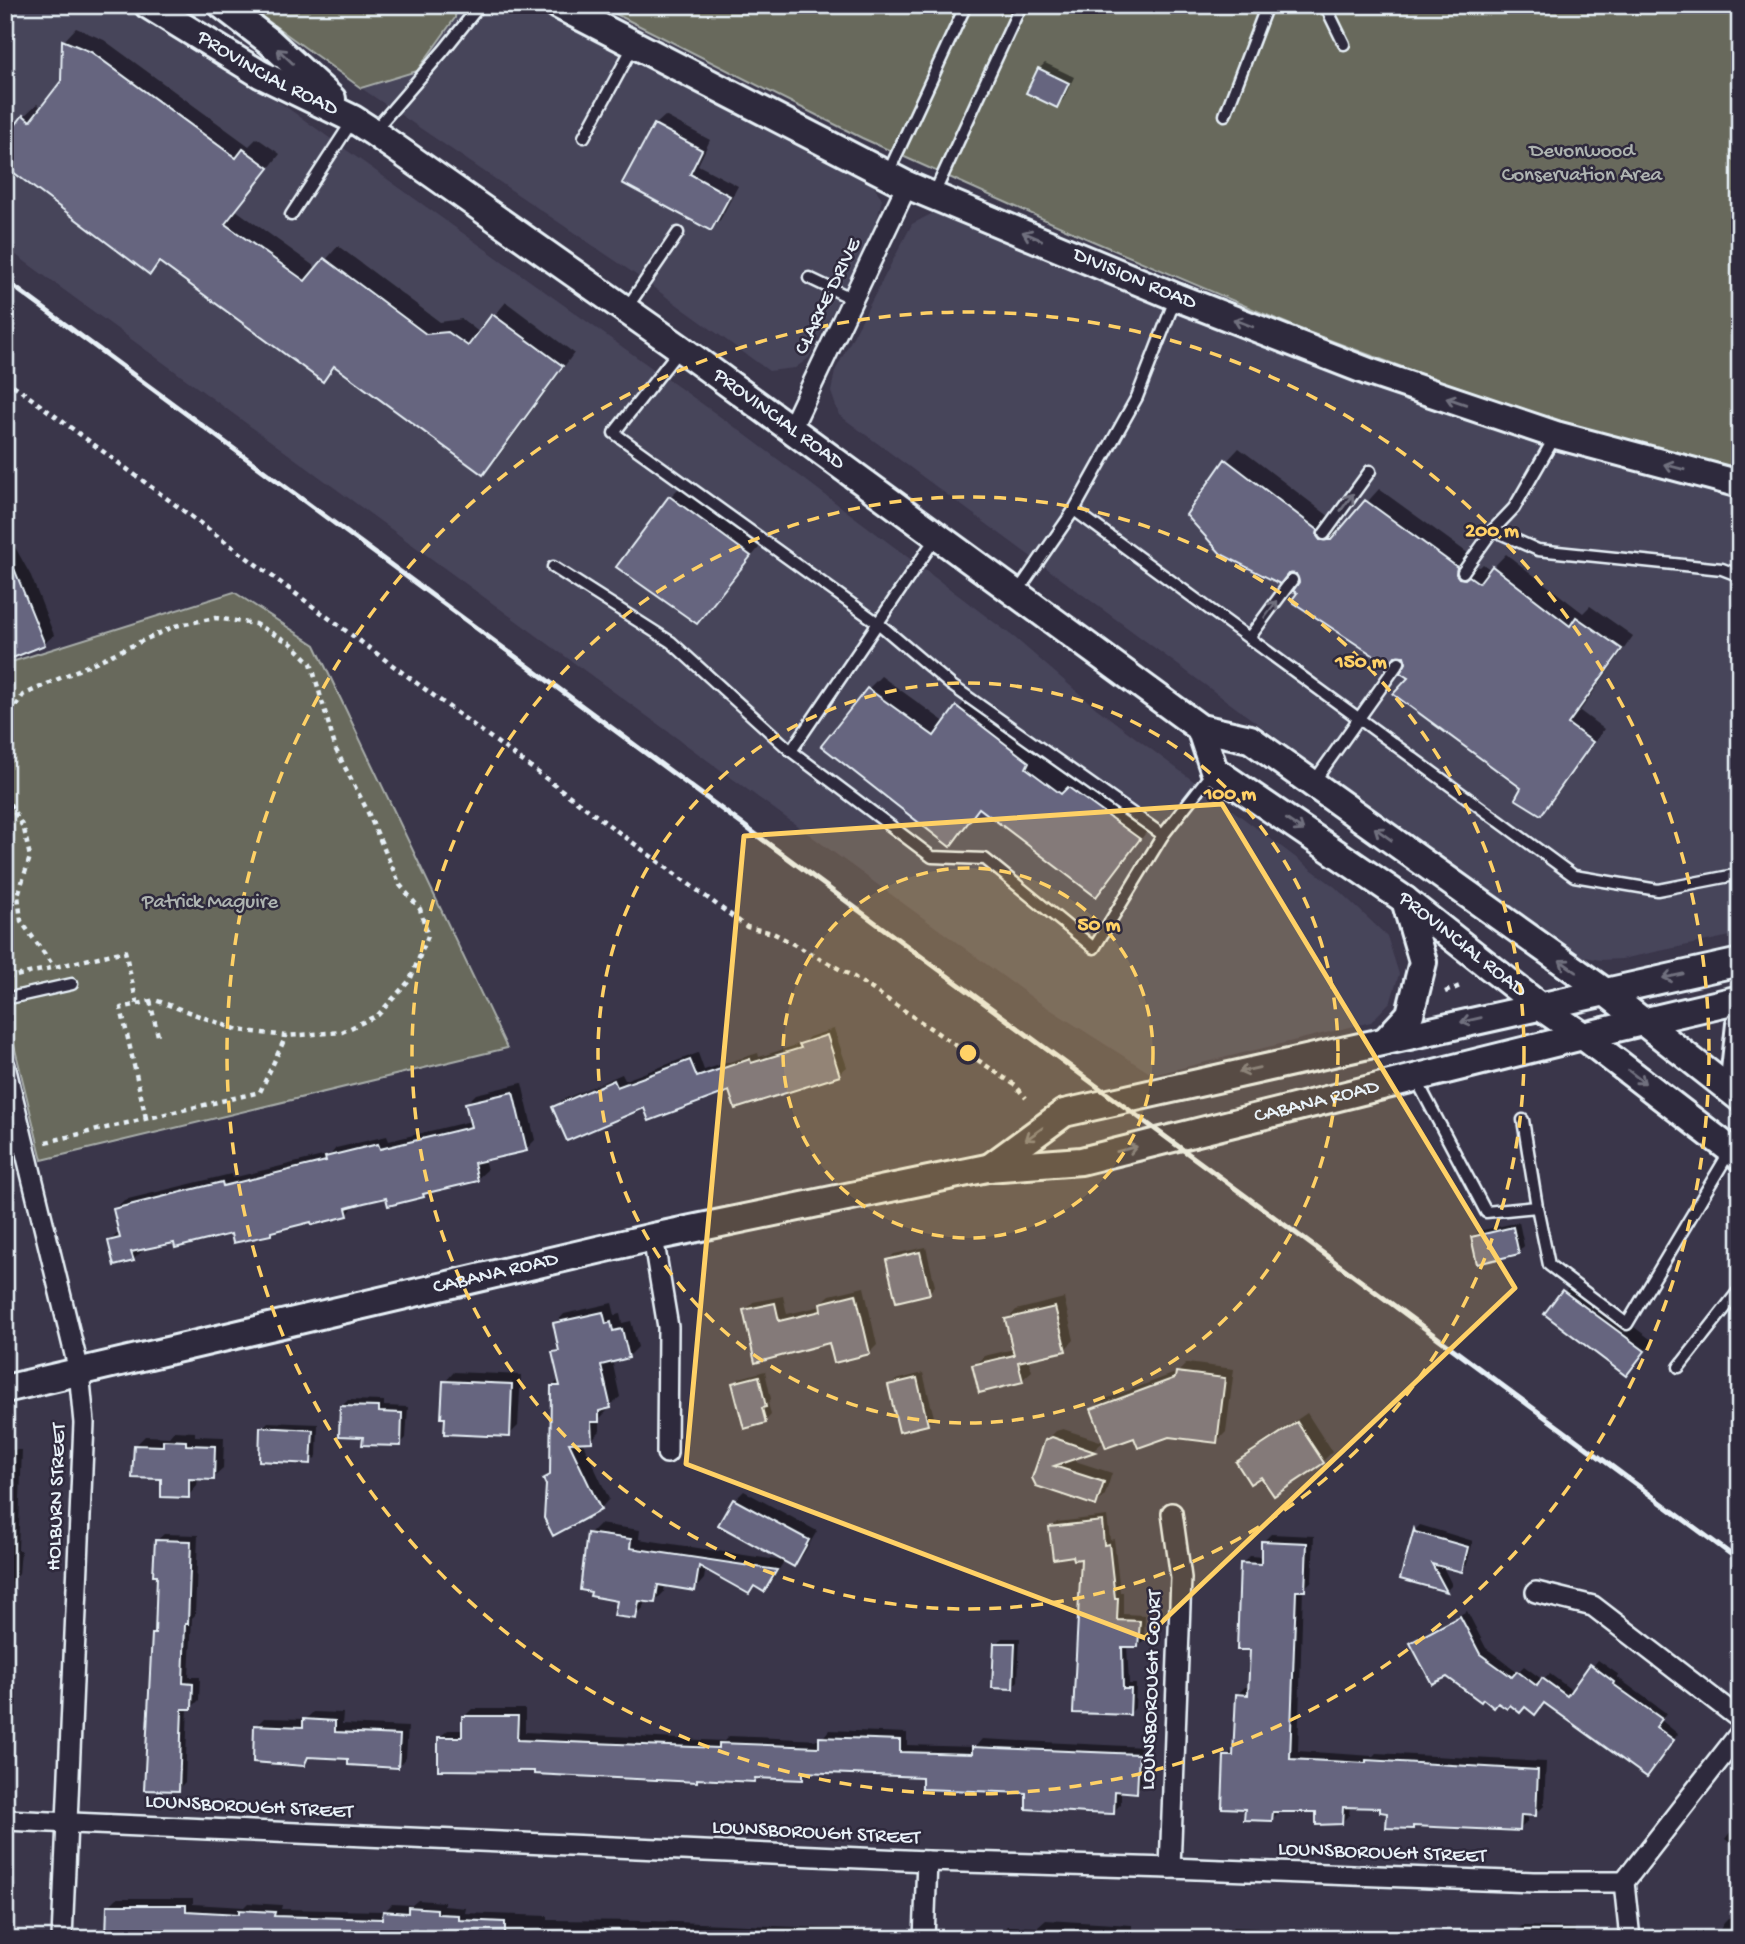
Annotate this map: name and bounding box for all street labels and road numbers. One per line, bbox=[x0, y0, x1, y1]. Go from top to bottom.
street label: PROVINCIAL ROAD bbox=[191, 25, 342, 122]
street label: CLARKE DRIVE bbox=[790, 234, 868, 359]
street label: DIVISION ROAD bbox=[1067, 242, 1200, 316]
street label: PROVINCIAL ROAD bbox=[707, 363, 849, 477]
street label: PROVINCIAL ROAD bbox=[1392, 886, 1532, 1004]
street label: CABANA ROAD bbox=[1252, 1075, 1382, 1130]
street label: CABANA ROAD bbox=[431, 1247, 561, 1301]
street label: HOLBURN STREET bbox=[43, 1422, 73, 1571]
street label: LOUNSBOROUGH COURT bbox=[1137, 1588, 1169, 1791]
street label: LOUNSBOROUGH STREET bbox=[144, 1790, 355, 1826]
street label: LOUNSBOROUGH STREET bbox=[711, 1816, 922, 1852]
street label: LOUNSBOROUGH STREET bbox=[1277, 1838, 1487, 1870]

